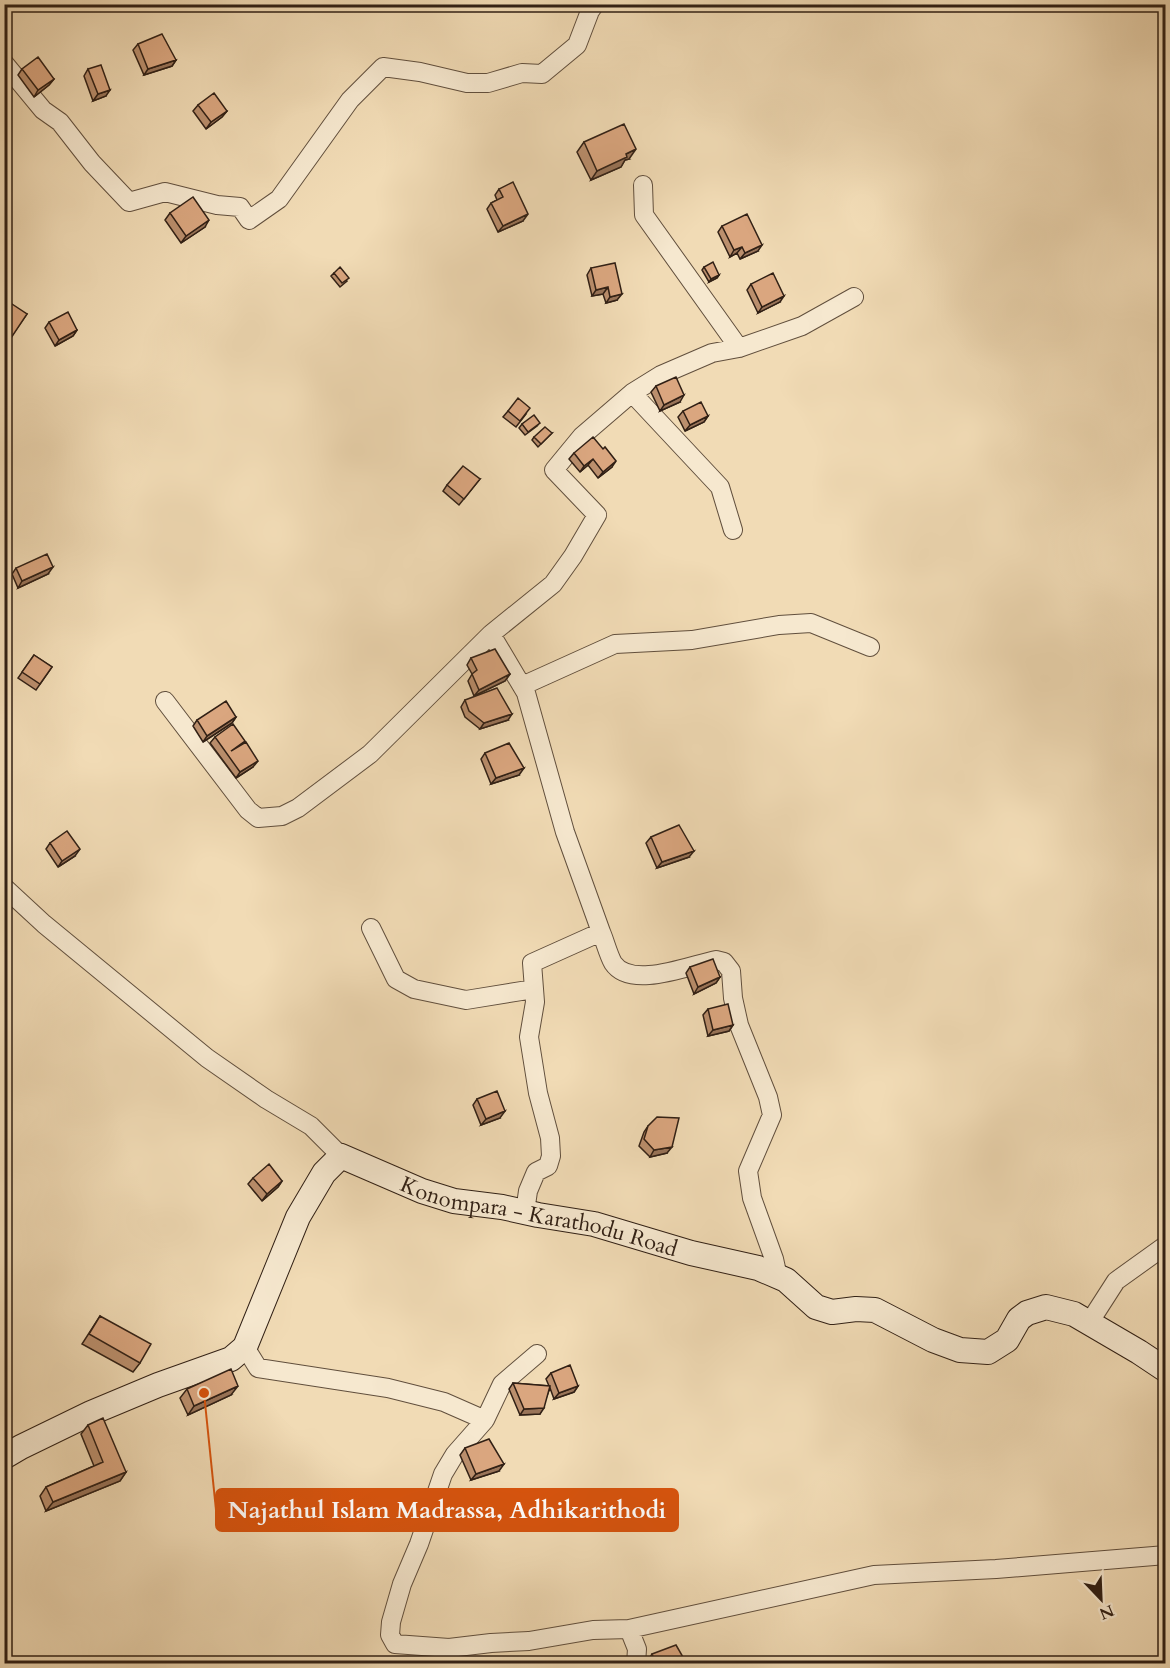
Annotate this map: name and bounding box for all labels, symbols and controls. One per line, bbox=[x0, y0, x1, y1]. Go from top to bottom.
street label: Konompara - Karathodu Road bbox=[395, 1169, 681, 1264]
callout: Najathul Islam Madrassa, Adhikarithodi bbox=[216, 1489, 678, 1531]
text: Najathul Islam Madrassa, Adhikarithodi bbox=[228, 1494, 667, 1527]
north arrow bbox=[1071, 1569, 1131, 1629]
text: N bbox=[1096, 1599, 1117, 1625]

